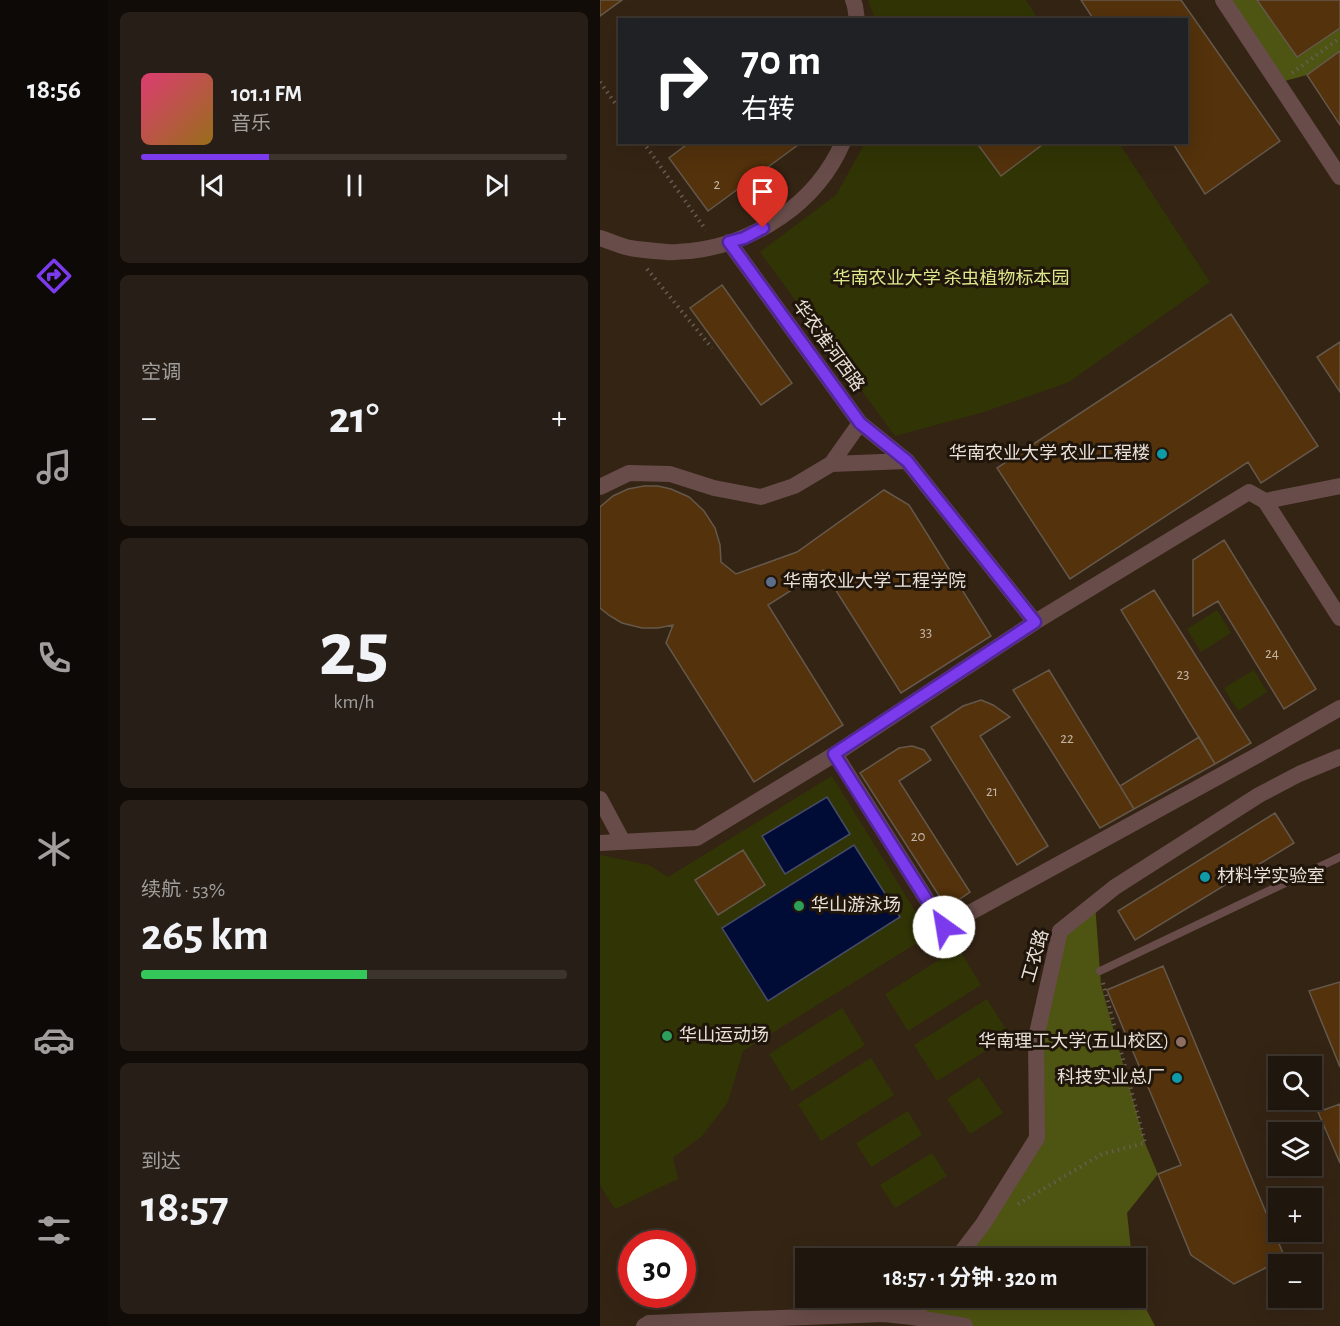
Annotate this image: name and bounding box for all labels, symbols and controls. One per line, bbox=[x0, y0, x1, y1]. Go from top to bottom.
text: 70 m bbox=[741, 40, 821, 82]
icon: right bbox=[642, 42, 720, 120]
text: 18:56 bbox=[27, 76, 81, 103]
text: 101.1 FM bbox=[231, 83, 302, 105]
text: 右转 bbox=[741, 96, 795, 123]
text: 音乐 bbox=[231, 114, 271, 134]
pin bbox=[737, 166, 788, 228]
icon: previous bbox=[196, 169, 229, 202]
icon: pause bbox=[338, 169, 371, 202]
icon: next bbox=[480, 169, 513, 202]
icon: arrive bbox=[746, 175, 779, 208]
house number: 2 bbox=[714, 177, 721, 192]
icon: directions bbox=[33, 255, 75, 297]
park label: 华南农业大学 杀虫植物标本园 bbox=[833, 268, 1069, 288]
street label: 华农淮河西路 bbox=[789, 296, 869, 395]
text: 空调 bbox=[141, 363, 181, 383]
text: 21° bbox=[329, 396, 379, 441]
text: − bbox=[141, 402, 157, 435]
text: + bbox=[551, 402, 567, 435]
place label: 华南农业大学 农业工程楼 bbox=[949, 443, 1150, 463]
icon: music bbox=[33, 446, 75, 488]
marker: 华南农业大学 农业工程楼 bbox=[1155, 447, 1169, 461]
place label: 华南农业大学 工程学院 bbox=[783, 571, 966, 591]
marker: 华南农业大学 工程学院 bbox=[764, 575, 778, 589]
text: 25 bbox=[319, 612, 389, 690]
house number: 33 bbox=[920, 625, 932, 640]
icon: phone bbox=[33, 637, 75, 679]
house number: 24 bbox=[1265, 646, 1279, 661]
house number: 23 bbox=[1176, 667, 1190, 682]
text: km/h bbox=[333, 692, 375, 712]
house number: 22 bbox=[1060, 731, 1074, 746]
house number: 21 bbox=[986, 784, 998, 799]
icon: climate bbox=[33, 828, 75, 870]
house number: 20 bbox=[911, 829, 925, 844]
place label: 材料学实验室 bbox=[1217, 866, 1325, 886]
marker: 材料学实验室 bbox=[1198, 870, 1212, 884]
text: 续航 · 53% bbox=[141, 880, 225, 900]
place label: 华山游泳场 bbox=[811, 895, 901, 915]
position arrow bbox=[912, 895, 976, 959]
marker: 华山游泳场 bbox=[792, 899, 806, 913]
text: 265 km bbox=[141, 913, 269, 958]
street label: 工农路 bbox=[1018, 927, 1052, 984]
icon: car bbox=[33, 1019, 75, 1061]
place label: 华山运动场 bbox=[679, 1025, 769, 1045]
marker: 华山运动场 bbox=[660, 1029, 674, 1043]
place label: 华南理工大学(五山校区) bbox=[978, 1031, 1169, 1051]
marker: 华南理工大学(五山校区) bbox=[1174, 1035, 1188, 1049]
map controls bbox=[1268, 1056, 1322, 1308]
button: search bbox=[1268, 1056, 1322, 1110]
place label: 科技实业总厂 bbox=[1057, 1067, 1165, 1087]
marker: 科技实业总厂 bbox=[1170, 1071, 1184, 1085]
button: layers bbox=[1268, 1122, 1322, 1176]
text: 到达 bbox=[141, 1152, 181, 1172]
text: 18:57 bbox=[141, 1185, 229, 1230]
button: + bbox=[1268, 1188, 1322, 1242]
icon: filters bbox=[33, 1209, 75, 1251]
speed limit sign: 30 bbox=[618, 1230, 696, 1308]
button: − bbox=[1268, 1254, 1322, 1308]
text: 18:57 · 1 分钟 · 320 m bbox=[884, 1267, 1057, 1289]

